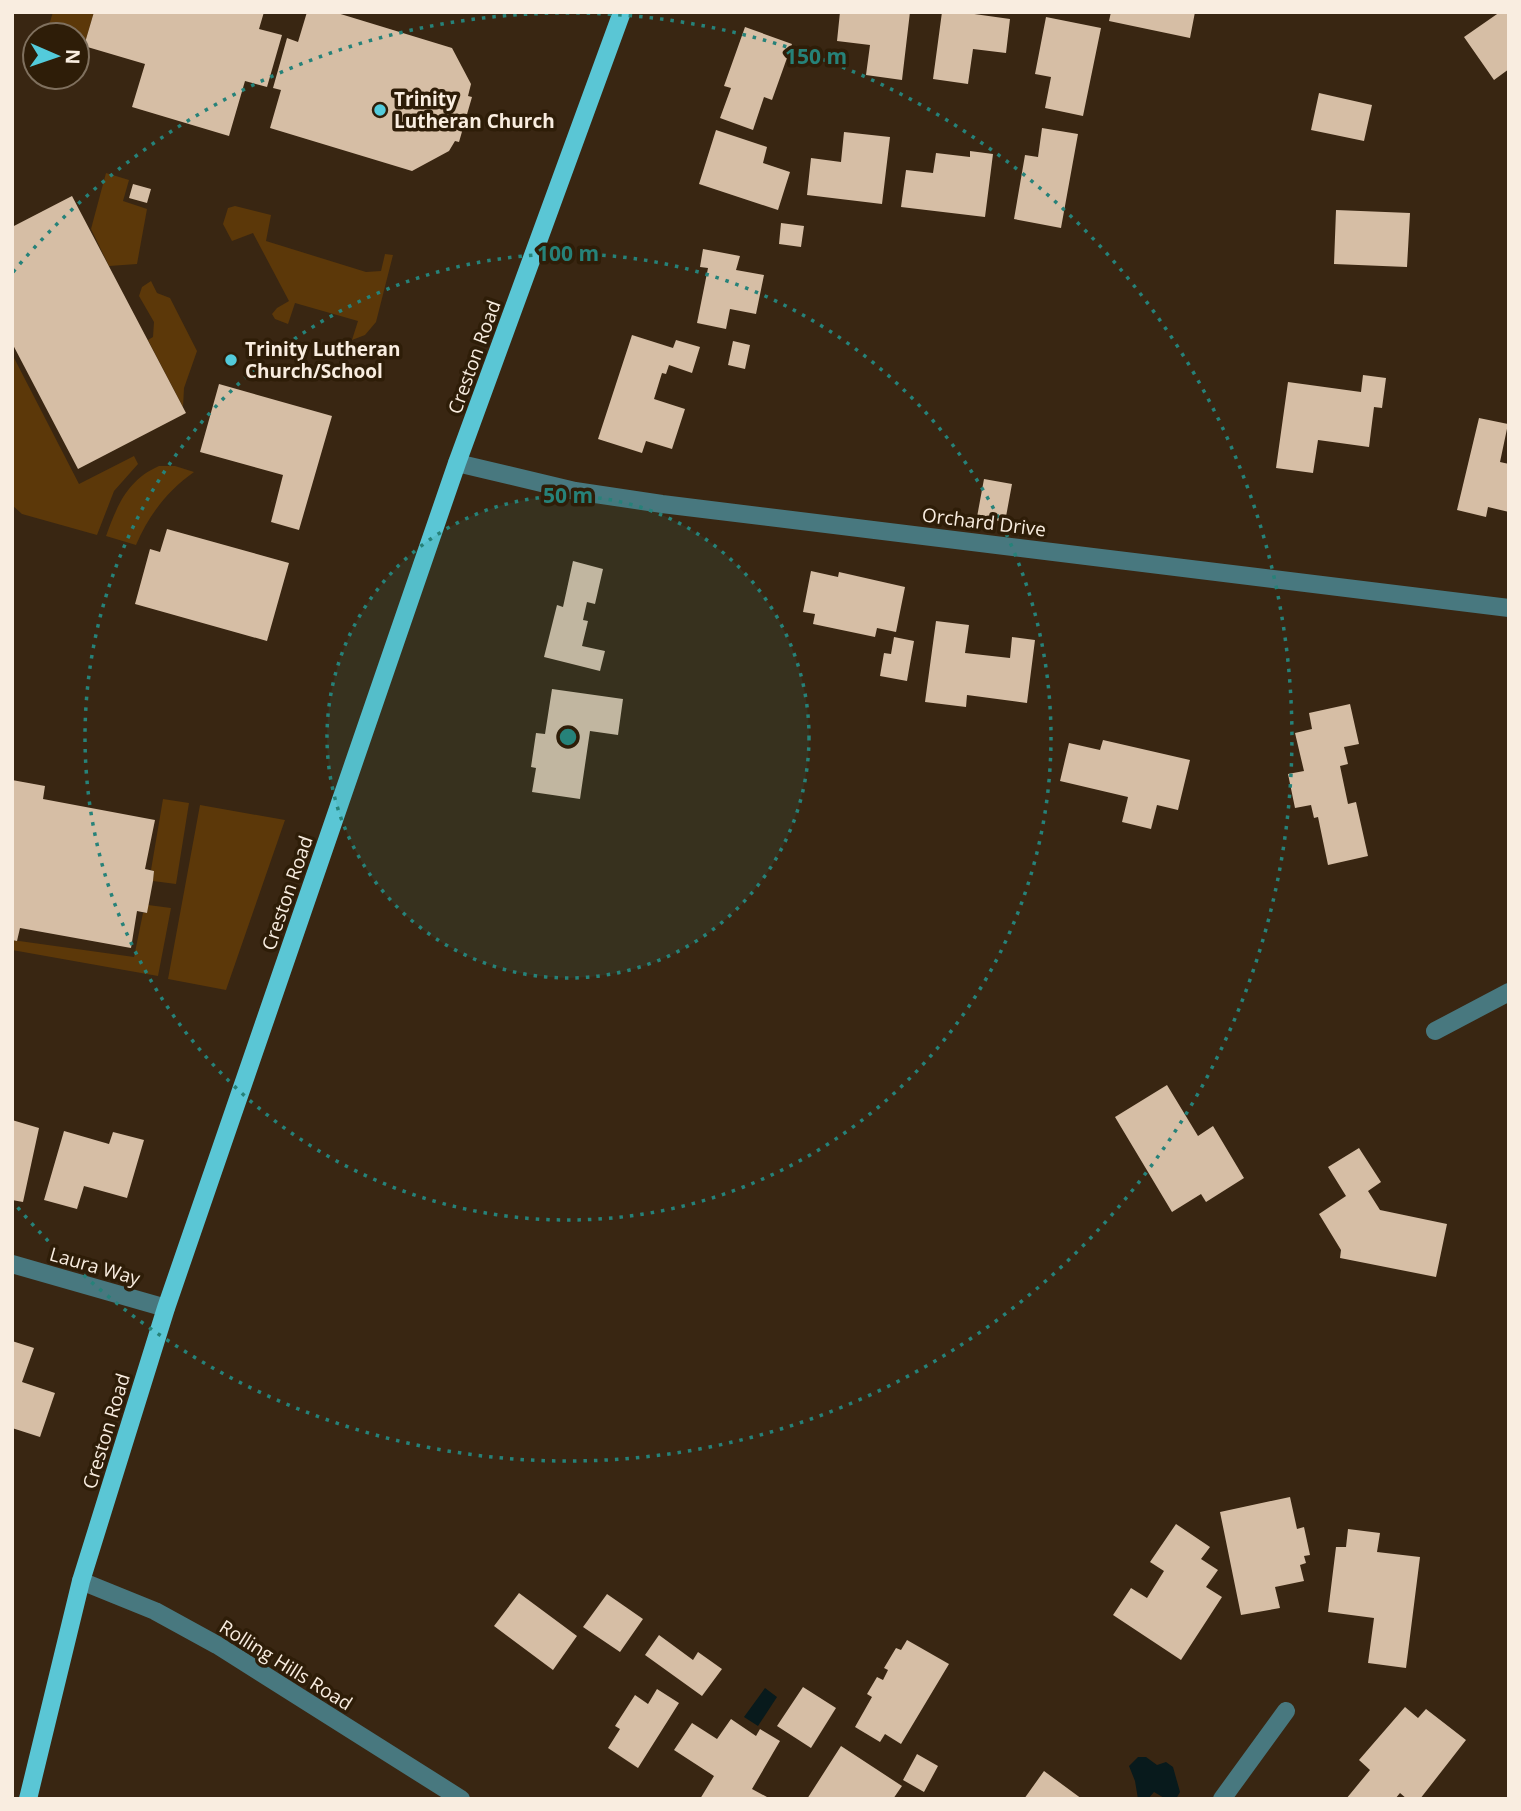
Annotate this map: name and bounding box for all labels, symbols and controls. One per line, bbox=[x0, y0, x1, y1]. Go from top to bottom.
north arrow bbox=[21, 21, 91, 91]
text: 150 m bbox=[785, 42, 847, 70]
text: N bbox=[60, 48, 86, 65]
place label: Trinity Lutheran Church bbox=[394, 86, 555, 134]
marker: Trinity Lutheran Church bbox=[372, 102, 388, 118]
text: 100 m bbox=[537, 239, 599, 267]
street label: Creston Road bbox=[441, 296, 507, 418]
place label: Trinity Lutheran Church/School bbox=[245, 336, 400, 384]
marker: Trinity Lutheran Church/School bbox=[223, 352, 239, 368]
text: 50 m bbox=[543, 481, 593, 509]
street label: Orchard Drive bbox=[921, 501, 1047, 543]
centre of rings bbox=[556, 725, 580, 749]
street label: Creston Road bbox=[255, 832, 319, 954]
street label: Laura Way bbox=[47, 1241, 144, 1291]
street label: Creston Road bbox=[76, 1370, 136, 1492]
street label: Rolling Hills Road bbox=[215, 1614, 357, 1716]

